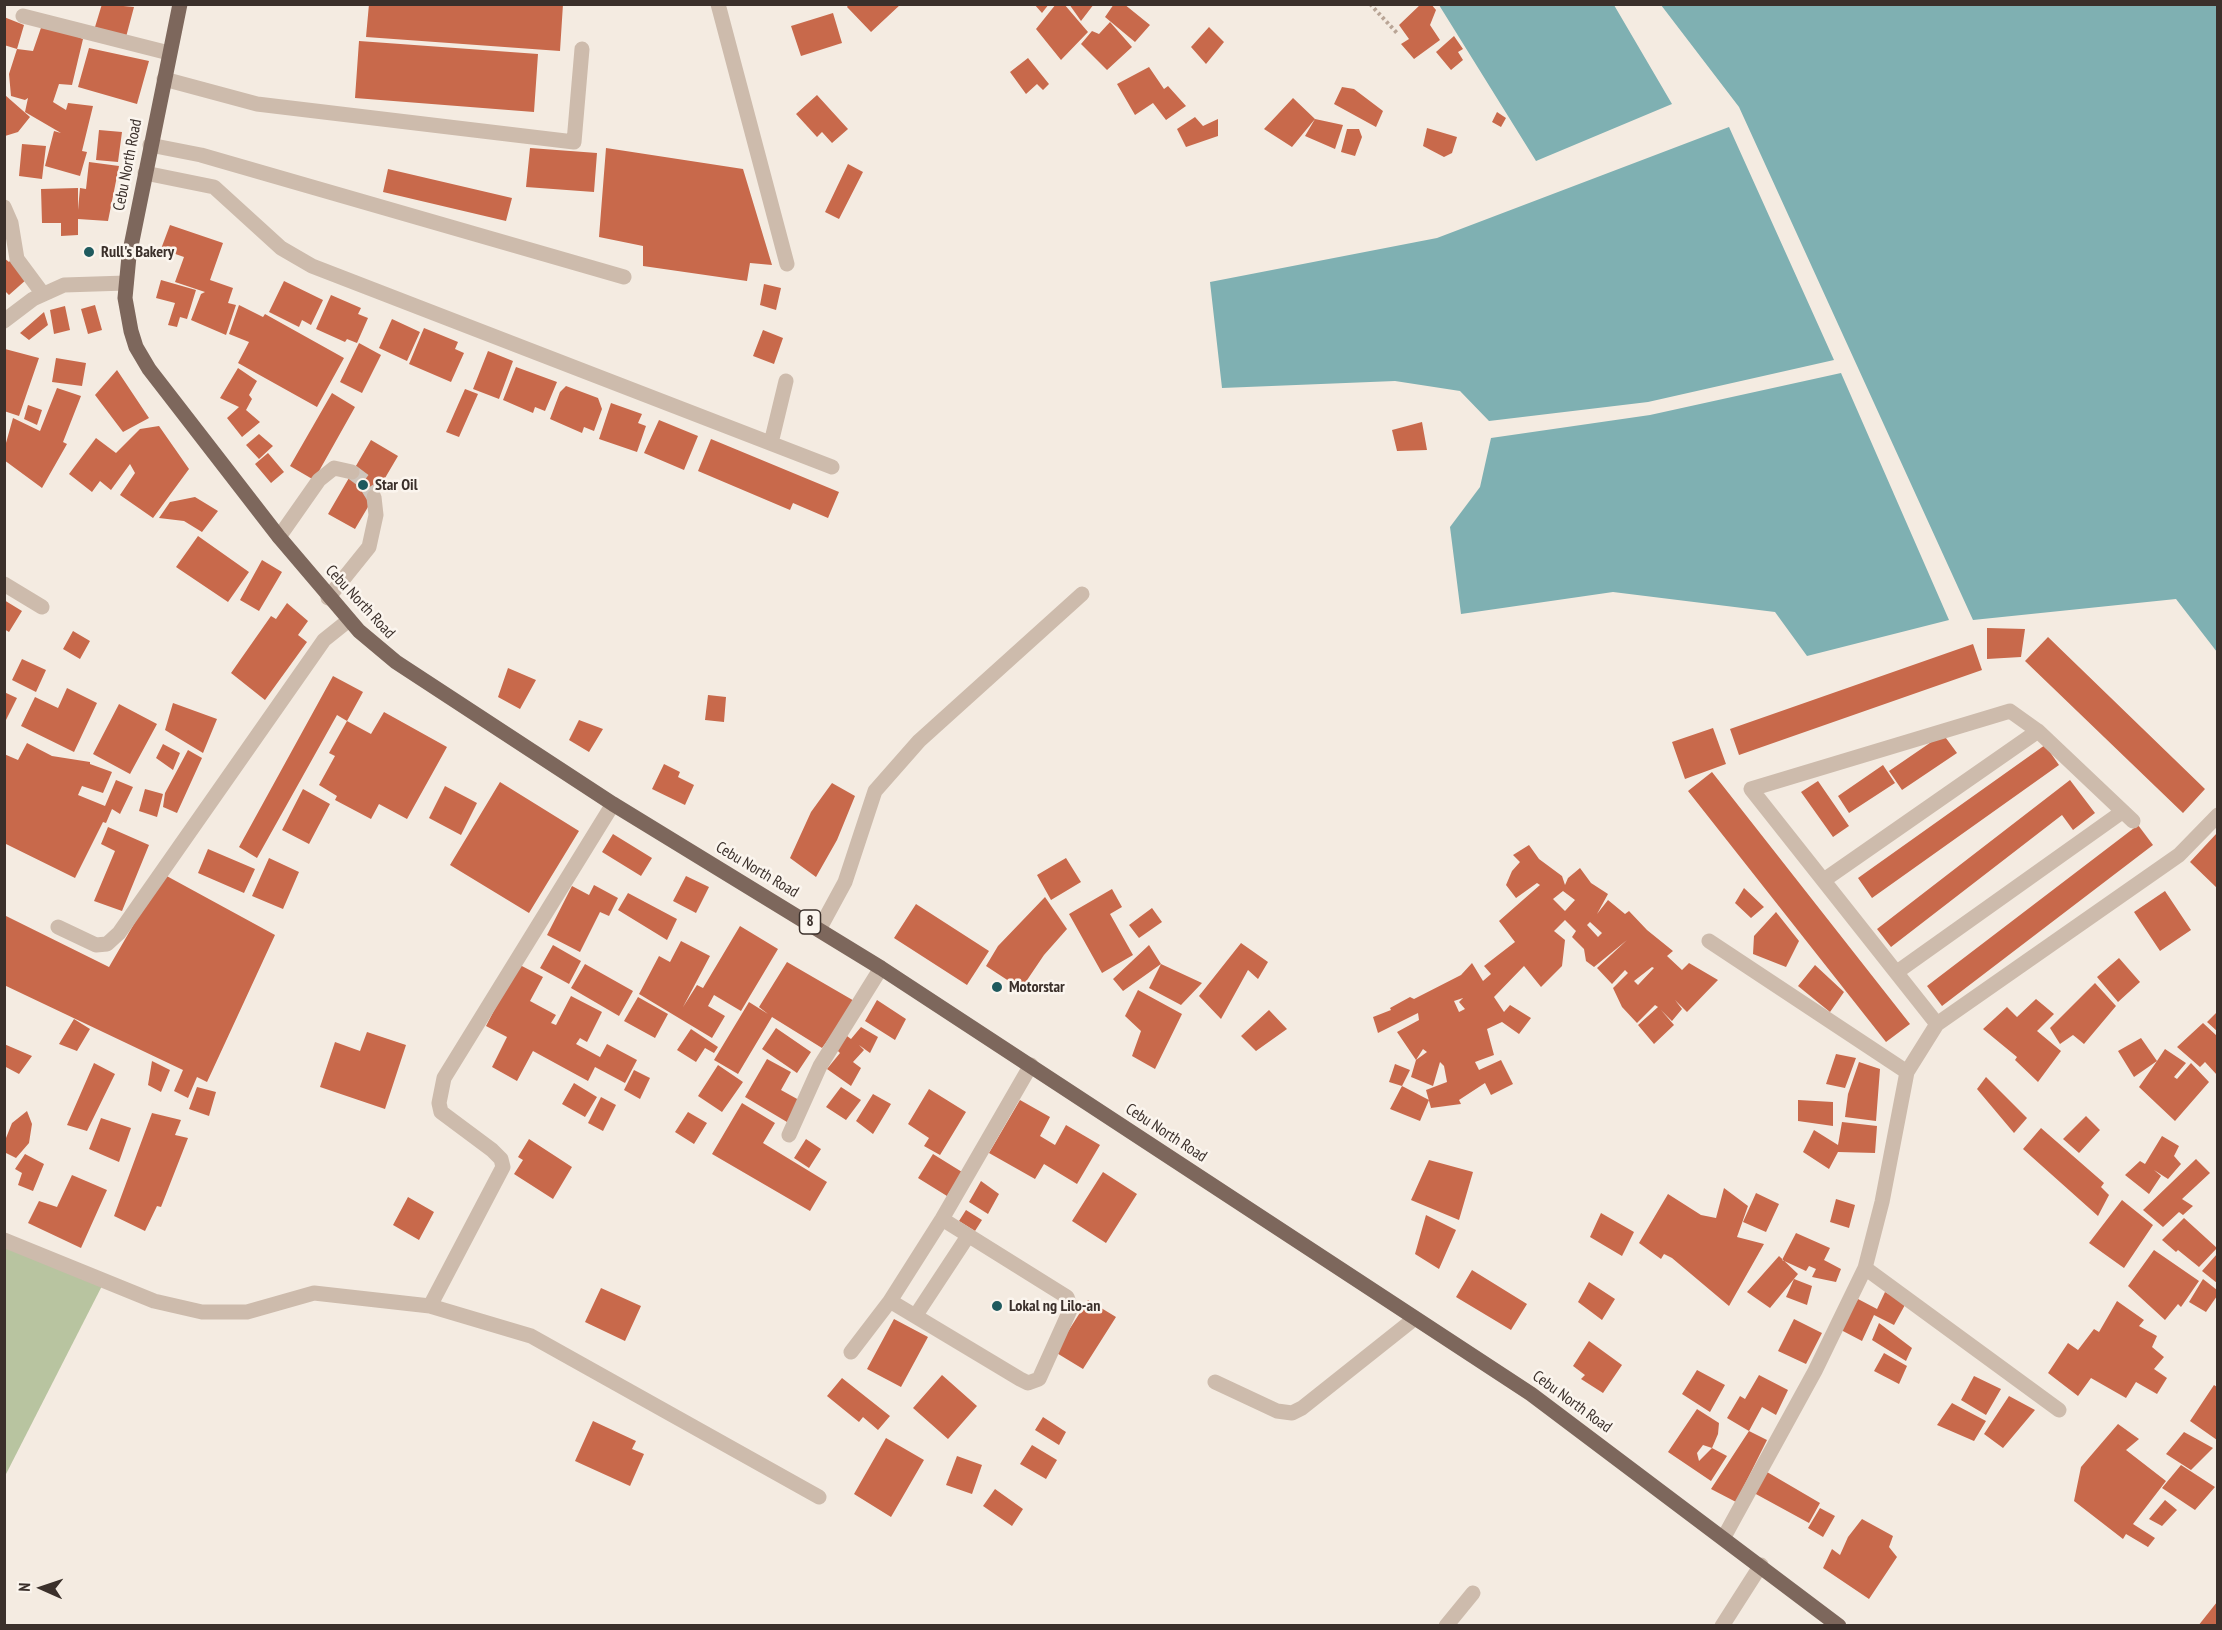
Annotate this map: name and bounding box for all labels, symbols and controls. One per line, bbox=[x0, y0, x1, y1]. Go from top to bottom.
street label: Cebu North Road bbox=[110, 117, 146, 213]
place label: Rull's Bakery bbox=[101, 242, 174, 262]
marker: Rull's Bakery bbox=[82, 245, 96, 259]
place label: Star Oil bbox=[375, 475, 418, 495]
marker: Star Oil bbox=[356, 478, 370, 492]
street label: Cebu North Road bbox=[321, 561, 399, 643]
street label: Cebu North Road bbox=[712, 838, 802, 902]
road number: 8 bbox=[800, 910, 820, 934]
place label: Motorstar bbox=[1009, 977, 1065, 997]
marker: Motorstar bbox=[990, 980, 1004, 994]
street label: Cebu North Road bbox=[1122, 1100, 1210, 1166]
place label: Lokal ng Lilo-an bbox=[1009, 1296, 1100, 1316]
marker: Lokal ng Lilo-an bbox=[990, 1299, 1004, 1313]
street label: Cebu North Road bbox=[1529, 1367, 1615, 1437]
north arrow bbox=[12, 1558, 72, 1618]
text: N bbox=[14, 1582, 34, 1592]

